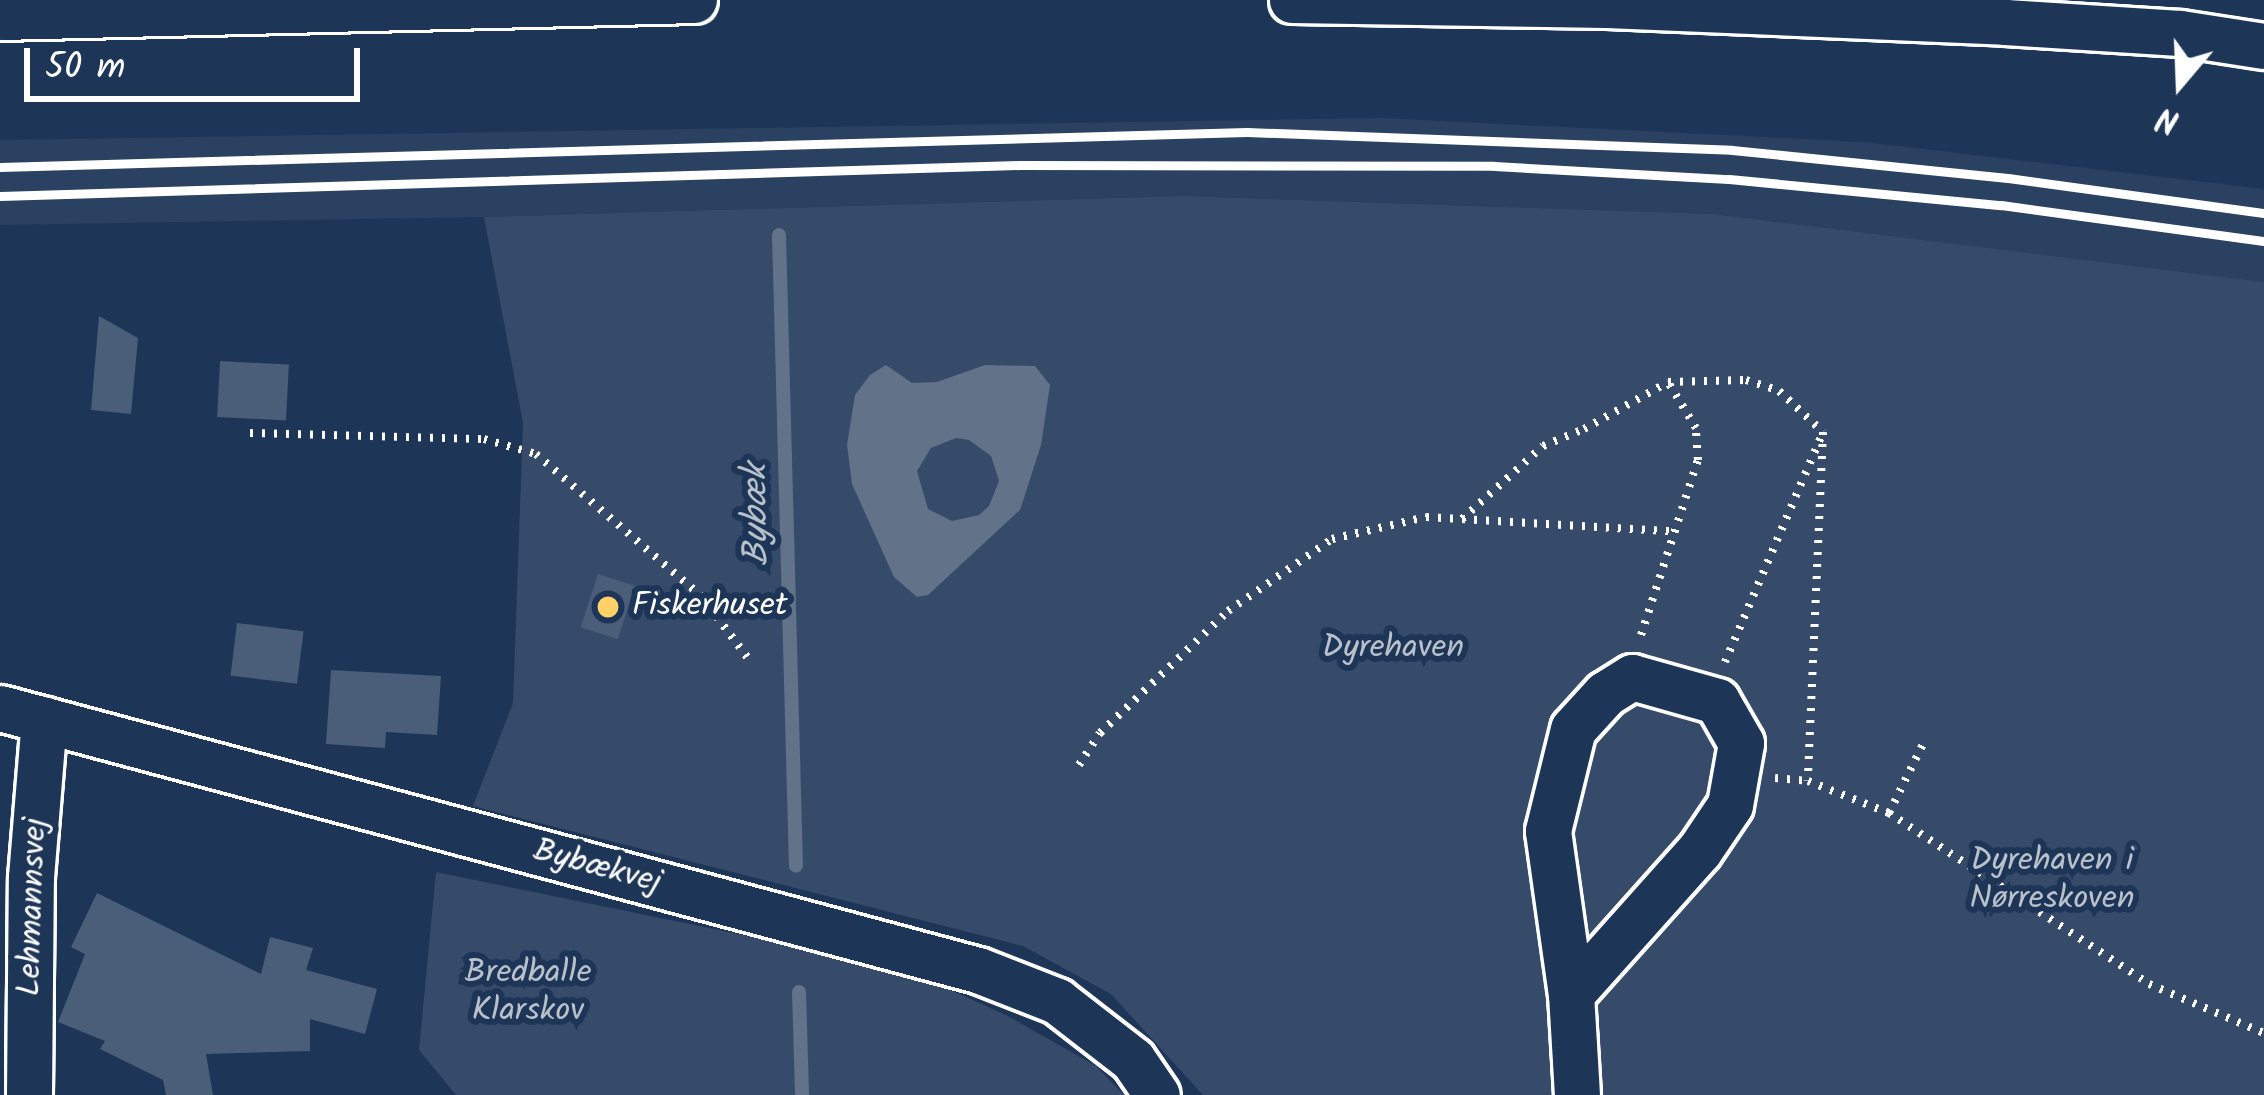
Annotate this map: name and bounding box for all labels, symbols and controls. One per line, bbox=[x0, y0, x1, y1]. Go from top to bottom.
scale bar bbox=[30, 24, 366, 98]
north arrow bbox=[2120, 24, 2240, 144]
text: 50 m bbox=[45, 40, 125, 97]
text: N bbox=[2150, 90, 2187, 147]
water label: Bybæk bbox=[735, 463, 779, 567]
place label: Fiskerhuset bbox=[632, 587, 788, 627]
marker: Fiskerhuset bbox=[595, 594, 621, 620]
park label: Dyrehaven bbox=[1322, 629, 1464, 669]
street label: Lehmannsvej bbox=[11, 817, 57, 997]
street label: Bybækvej bbox=[529, 832, 665, 904]
park label: Dyrehaven i Nørreskoven bbox=[1970, 842, 2134, 920]
park label: Bredballe Klarskov bbox=[464, 954, 592, 1032]

